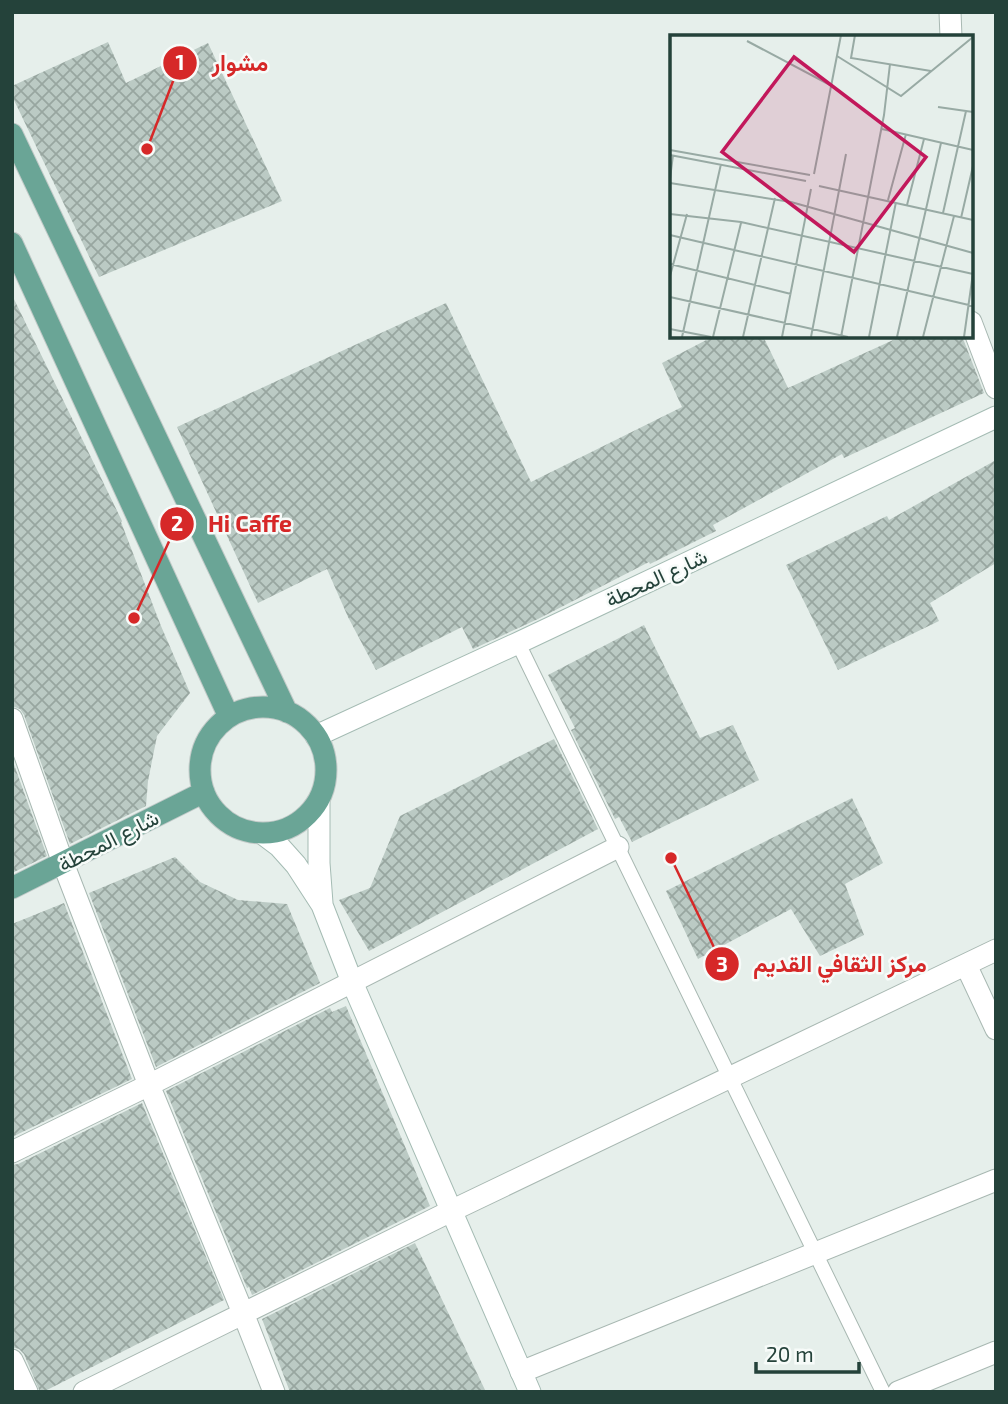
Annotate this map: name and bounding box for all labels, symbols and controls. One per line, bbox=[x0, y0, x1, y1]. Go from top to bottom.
inset map bbox=[670, 35, 973, 338]
callout: مشوار bbox=[163, 41, 283, 85]
text: مشوار bbox=[211, 48, 268, 78]
text: 1 bbox=[175, 49, 185, 74]
callout: Hi Caffe bbox=[159, 502, 306, 546]
text: Hi Caffe bbox=[208, 509, 292, 537]
text: 2 bbox=[171, 510, 183, 535]
street label: شارع المحطة bbox=[601, 543, 712, 614]
street label: شارع المحطة bbox=[54, 804, 164, 879]
callout: مركز الثقافي القديم bbox=[705, 942, 941, 986]
text: مركز الثقافي القديم bbox=[753, 949, 927, 984]
text: 3 bbox=[716, 951, 728, 976]
scale bar bbox=[756, 1330, 859, 1374]
text: 20 m bbox=[766, 1341, 814, 1366]

